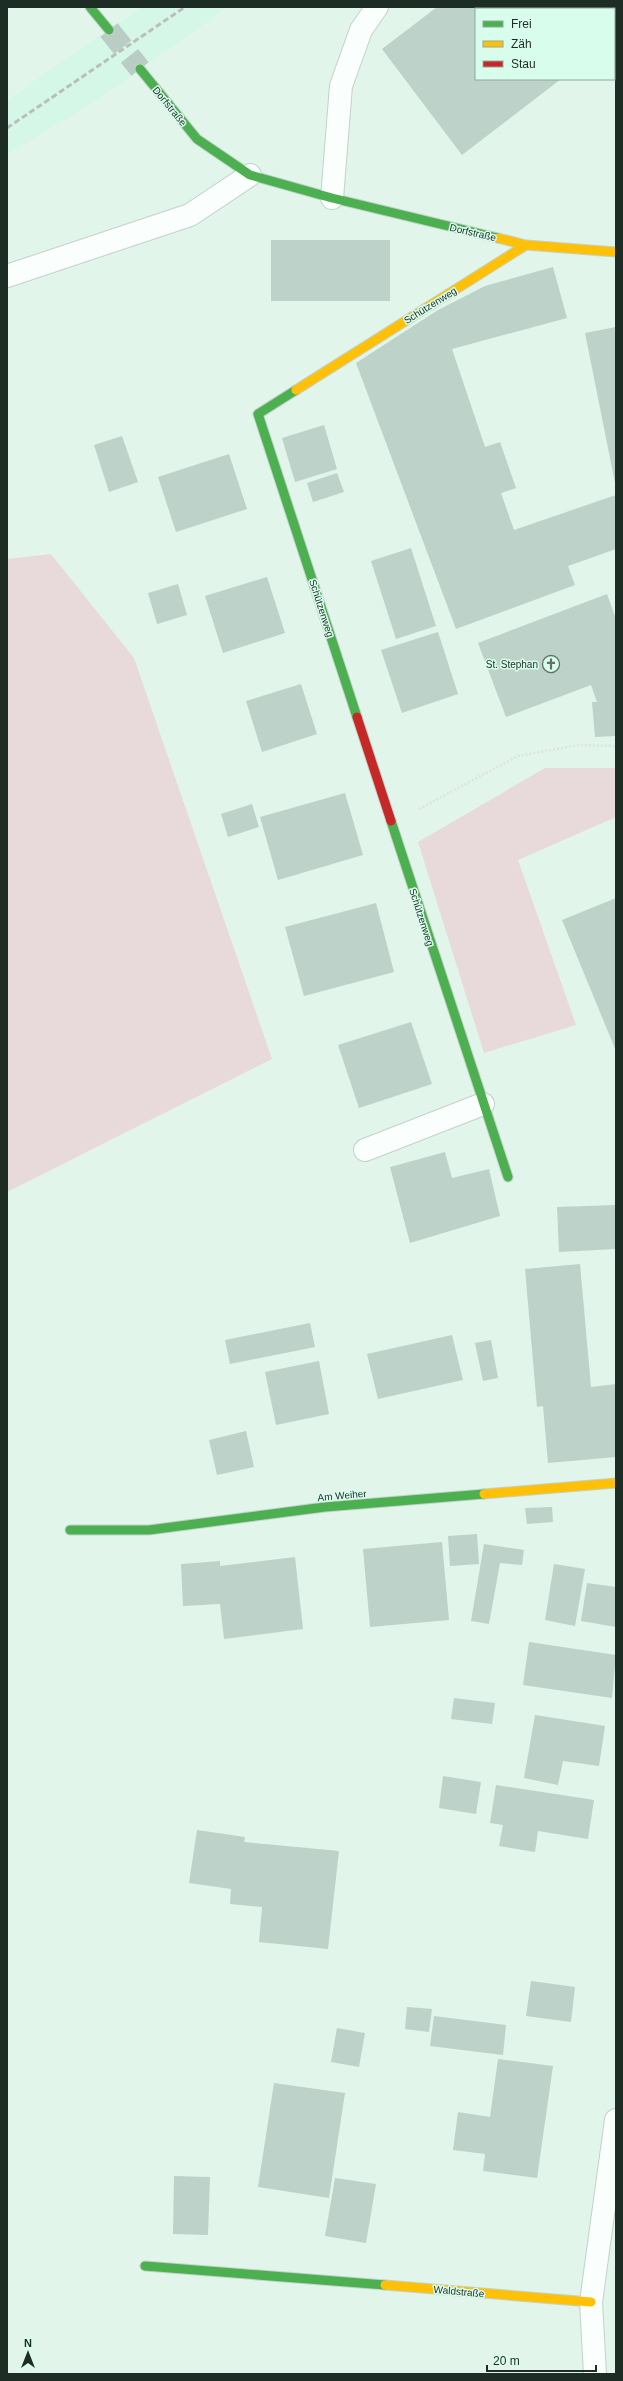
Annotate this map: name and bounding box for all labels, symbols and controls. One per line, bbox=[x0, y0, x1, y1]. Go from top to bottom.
legend bbox=[475, 8, 615, 80]
text: Frei bbox=[511, 17, 532, 31]
text: Zäh bbox=[511, 37, 532, 51]
text: Stau bbox=[511, 57, 536, 71]
street label: Dorfstraße bbox=[150, 84, 189, 128]
street label: Dorfstraße bbox=[449, 222, 498, 243]
street label: Schützenweg bbox=[402, 285, 459, 326]
street label: Schützenweg bbox=[307, 578, 336, 638]
church icon: St. Stephan bbox=[541, 654, 561, 674]
place label: St. Stephan bbox=[486, 659, 538, 670]
street label: Schützenweg bbox=[407, 887, 436, 947]
street label: Am Weiher bbox=[317, 1488, 368, 1503]
street label: Waldstraße bbox=[433, 2284, 485, 2299]
north arrow bbox=[8, 2333, 48, 2373]
text: N bbox=[24, 2337, 32, 2349]
scale bar bbox=[487, 2347, 596, 2373]
text: 20 m bbox=[493, 2354, 520, 2368]

